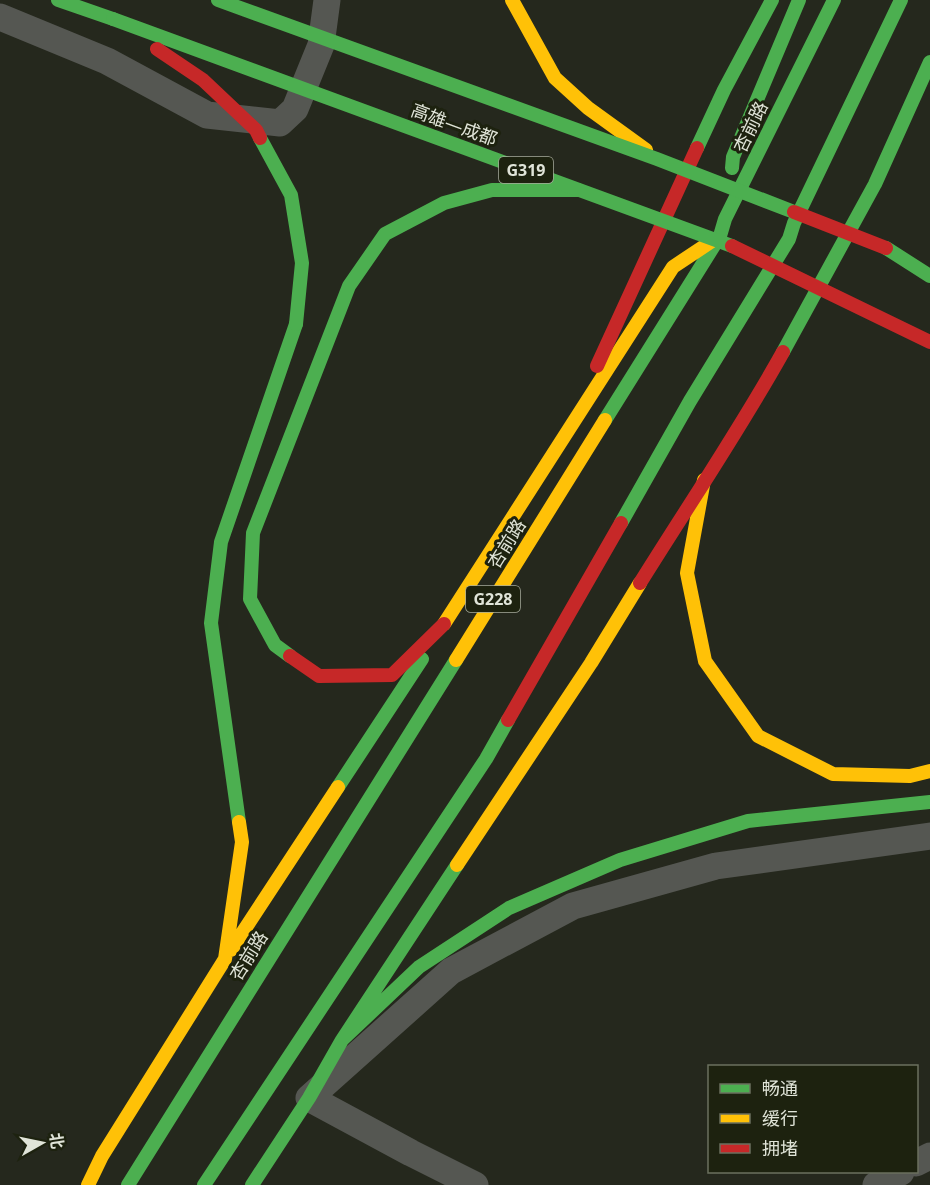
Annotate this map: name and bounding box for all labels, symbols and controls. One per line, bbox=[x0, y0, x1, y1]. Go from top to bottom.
street label: 高雄—成都 bbox=[408, 97, 501, 151]
street label: 杏前路 bbox=[727, 97, 773, 156]
road number: G319 bbox=[499, 157, 553, 183]
street label: 杏前路 bbox=[482, 514, 531, 573]
road number: G228 bbox=[466, 586, 520, 612]
street label: 杏前路 bbox=[224, 926, 273, 985]
legend bbox=[708, 1065, 918, 1173]
text: 畅通 bbox=[762, 1076, 798, 1100]
text: 缓行 bbox=[762, 1106, 798, 1130]
north arrow bbox=[12, 1113, 72, 1173]
text: 北 bbox=[45, 1131, 69, 1150]
text: 拥堵 bbox=[762, 1136, 798, 1160]

